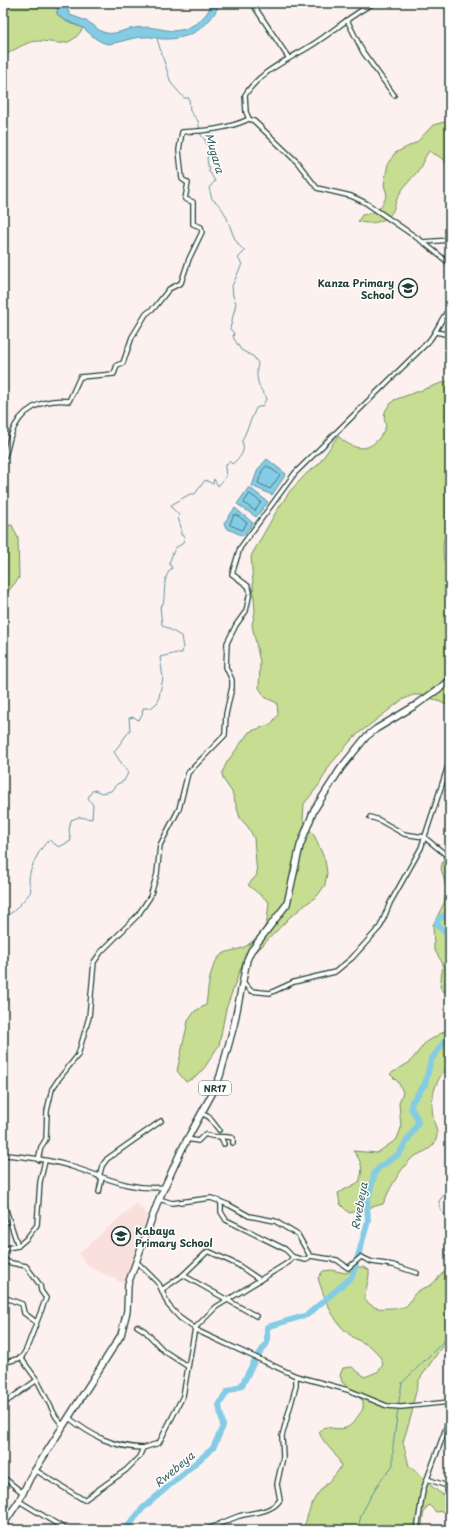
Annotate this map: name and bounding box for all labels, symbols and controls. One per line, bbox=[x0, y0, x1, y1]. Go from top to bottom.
water label: Mugara bbox=[201, 131, 229, 176]
place label: Kanza Primary School bbox=[318, 275, 394, 302]
school or university icon: Kanza Primary School bbox=[397, 277, 419, 299]
road number: NR17 bbox=[199, 1081, 231, 1095]
water label: Rwebeya bbox=[346, 1180, 372, 1231]
place label: Kabaya Primary School bbox=[135, 1223, 213, 1250]
school or university icon: Kabaya Primary School bbox=[110, 1225, 132, 1247]
water label: Rwebeya bbox=[150, 1446, 199, 1491]

